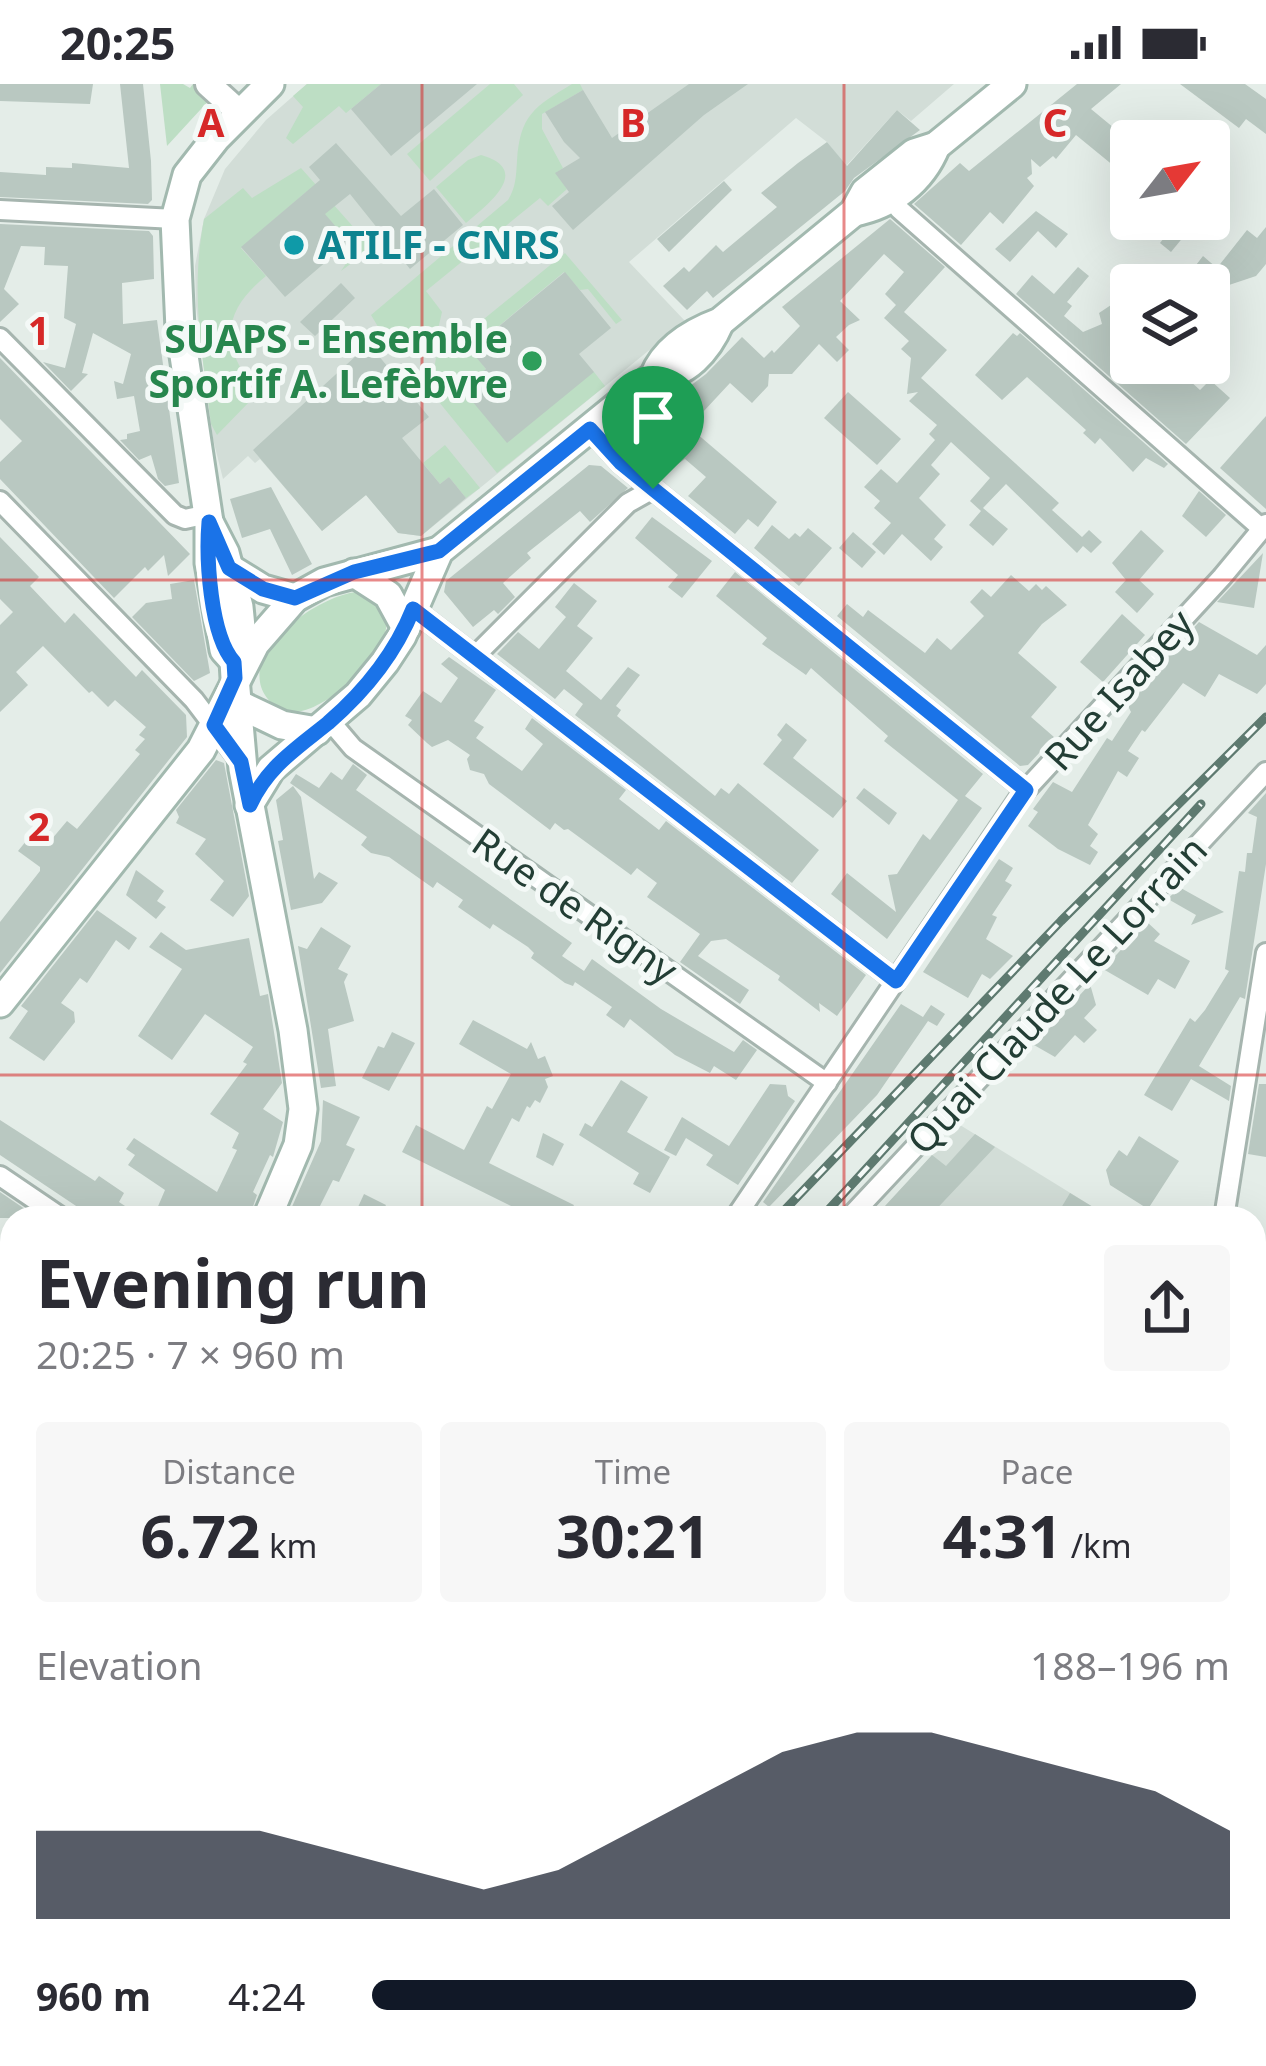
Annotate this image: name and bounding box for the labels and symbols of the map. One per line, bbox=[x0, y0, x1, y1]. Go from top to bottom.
text: A bbox=[198, 95, 225, 148]
text: B bbox=[620, 95, 646, 148]
text: C bbox=[1042, 95, 1068, 148]
north arrow bbox=[1110, 120, 1230, 240]
place label: ATILF - CNRS bbox=[318, 217, 560, 270]
marker: ATILF - CNRS bbox=[281, 232, 307, 258]
text: 1 bbox=[28, 303, 50, 356]
place label: SUAPS - Ensemble Sportif A. Lefèbvre bbox=[149, 311, 508, 409]
marker: SUAPS - Ensemble Sportif A. Lefèbvre bbox=[519, 348, 545, 374]
pin bbox=[602, 366, 704, 489]
street label: Rue Isabey bbox=[1031, 597, 1204, 781]
text: 2 bbox=[28, 799, 50, 852]
street label: Rue de Rigny bbox=[463, 815, 689, 995]
street label: Quai Claude Le Lorrain bbox=[894, 823, 1218, 1165]

